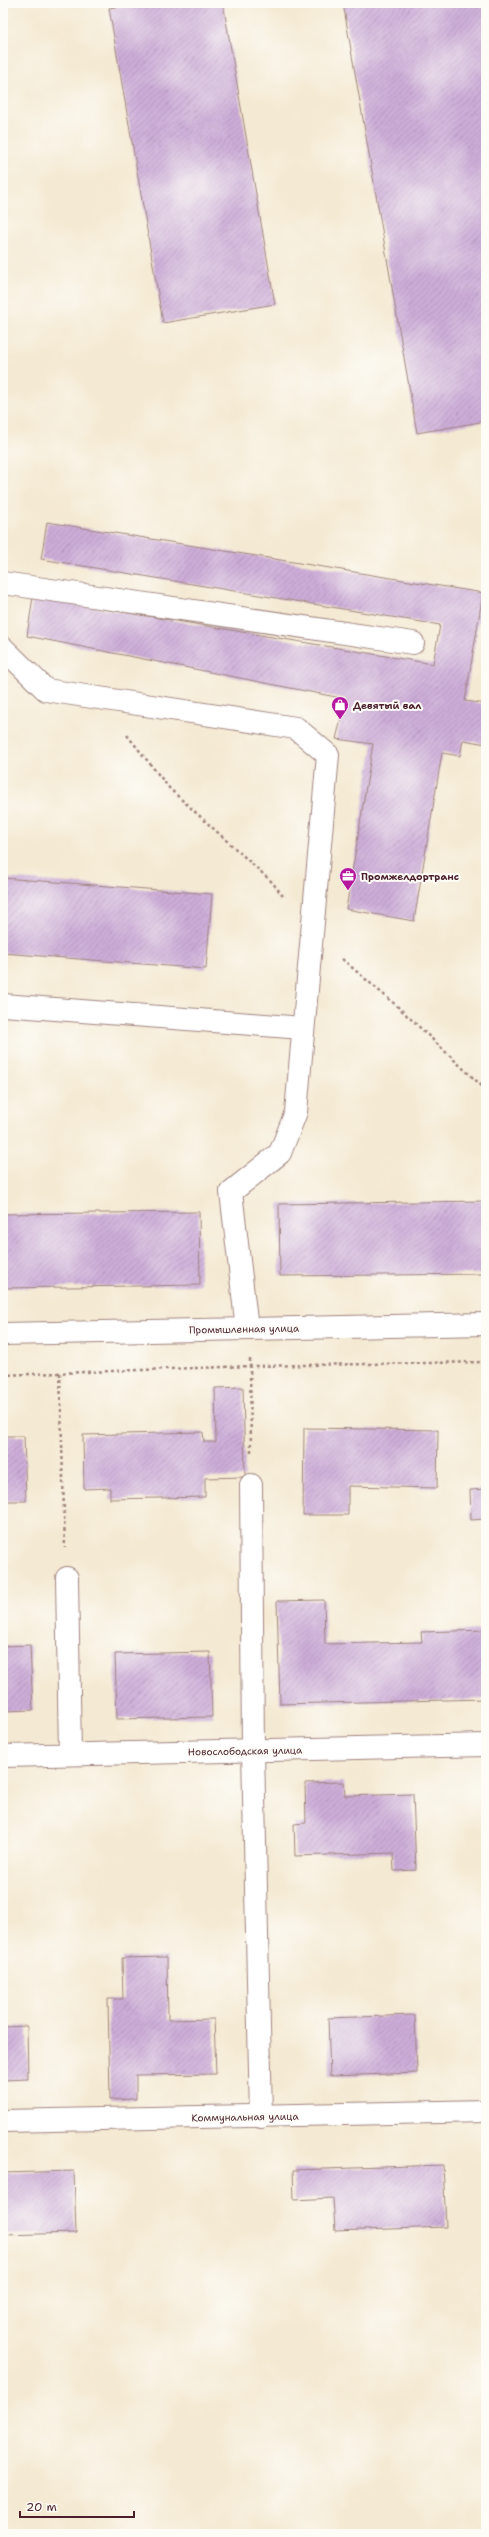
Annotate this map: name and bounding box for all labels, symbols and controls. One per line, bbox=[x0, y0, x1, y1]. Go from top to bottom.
shop icon: Девятый вал bbox=[330, 695, 350, 720]
place label: Девятый вал bbox=[353, 699, 421, 712]
office icon: Промжелдортранс bbox=[338, 866, 358, 891]
place label: Промжелдортранс bbox=[361, 870, 459, 883]
street label: Промышленная улица bbox=[189, 1322, 300, 1336]
street label: Новослободская улица bbox=[188, 1743, 303, 1758]
street label: Коммунальная улица bbox=[191, 2110, 299, 2124]
scale bar bbox=[20, 2493, 134, 2519]
text: 20 m bbox=[26, 2499, 57, 2515]

